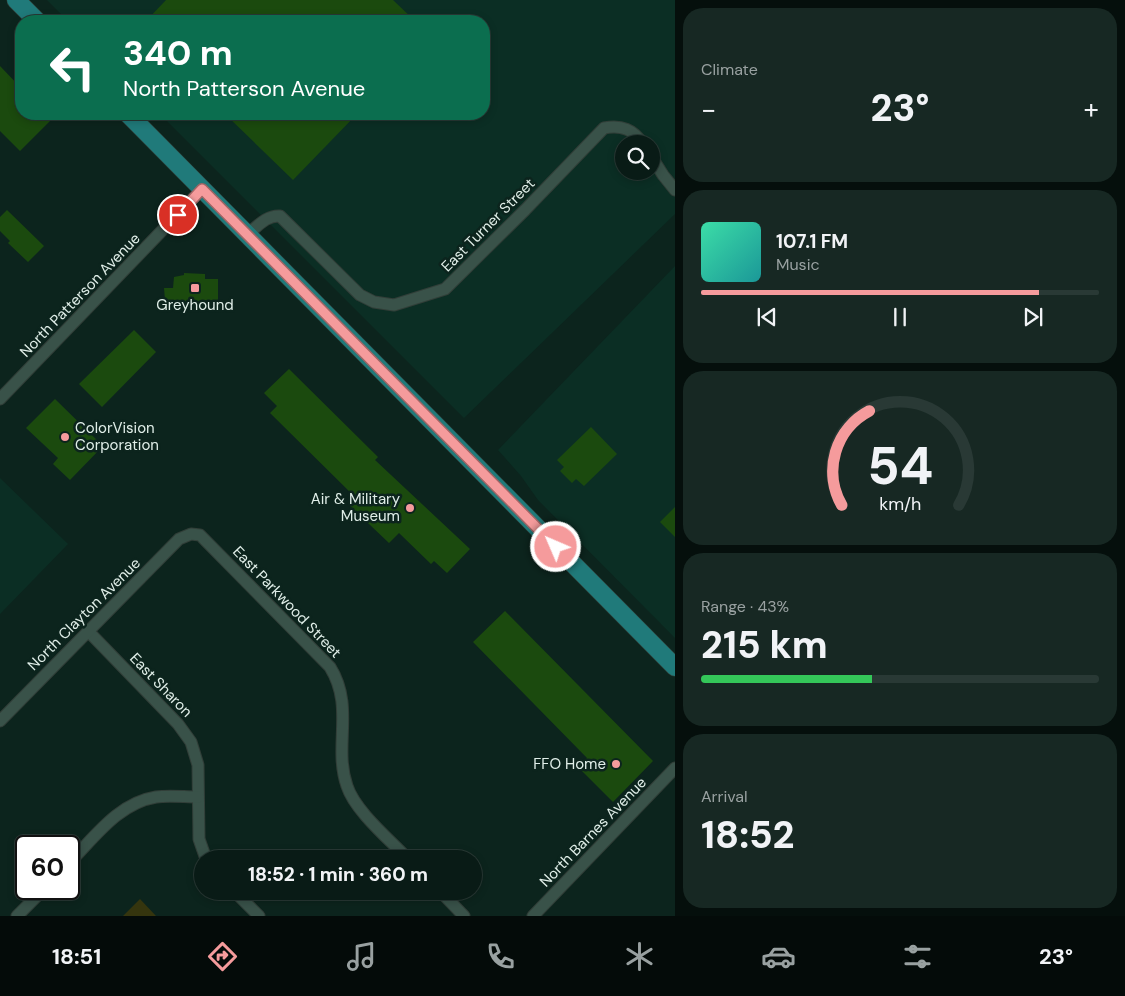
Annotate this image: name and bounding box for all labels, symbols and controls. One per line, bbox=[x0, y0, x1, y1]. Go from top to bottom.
text: 340 m bbox=[123, 30, 233, 76]
icon: left bbox=[40, 35, 105, 100]
text: Climate bbox=[701, 59, 758, 80]
text: North Patterson Avenue bbox=[123, 74, 365, 103]
text: 23° bbox=[871, 83, 929, 133]
text: − bbox=[701, 91, 716, 128]
text: + bbox=[1084, 91, 1099, 128]
map controls bbox=[615, 135, 660, 180]
button: search bbox=[615, 135, 660, 180]
street label: East Turner Street bbox=[437, 174, 539, 276]
pin bbox=[157, 194, 199, 236]
icon: arrive bbox=[164, 201, 192, 229]
street label: North Patterson Avenue bbox=[15, 229, 145, 361]
text: 107.1 FM bbox=[776, 229, 848, 254]
text: Music bbox=[776, 254, 820, 275]
marker: Greyhound bbox=[189, 282, 201, 294]
place label: Greyhound bbox=[156, 295, 234, 315]
icon: previous bbox=[753, 303, 781, 331]
icon: pause bbox=[886, 303, 914, 331]
icon: next bbox=[1019, 303, 1047, 331]
place label: ColorVision Corporation bbox=[75, 418, 159, 455]
marker: ColorVision Corporation bbox=[59, 431, 71, 443]
text: 54 bbox=[867, 432, 933, 500]
place label: Air & Military Museum bbox=[311, 489, 401, 526]
text: km/h bbox=[879, 492, 921, 516]
marker: Air & Military Museum bbox=[404, 502, 416, 514]
position arrow bbox=[529, 520, 581, 572]
street label: East Parkwood Street bbox=[228, 542, 346, 662]
street label: North Clayton Avenue bbox=[23, 553, 145, 675]
text: Range · 43% bbox=[701, 596, 789, 617]
text: 215 km bbox=[701, 620, 828, 670]
street label: East Sharon bbox=[125, 649, 197, 721]
place label: FFO Home bbox=[533, 754, 606, 774]
marker: FFO Home bbox=[610, 758, 622, 770]
street label: North Barnes Avenue bbox=[535, 773, 651, 891]
text: Arrival bbox=[701, 786, 748, 807]
text: 18:52 bbox=[701, 810, 794, 860]
speed limit sign: 60 bbox=[15, 835, 80, 900]
text: 18:52 · 1 min · 360 m bbox=[248, 862, 428, 887]
icon: directions bbox=[205, 939, 240, 974]
icon: music bbox=[344, 939, 379, 974]
icon: phone bbox=[483, 939, 518, 974]
icon: climate bbox=[622, 939, 657, 974]
icon: car bbox=[761, 939, 796, 974]
icon: filters bbox=[900, 939, 935, 974]
text: 18:51 bbox=[52, 942, 101, 971]
text: 23° bbox=[1039, 942, 1073, 971]

